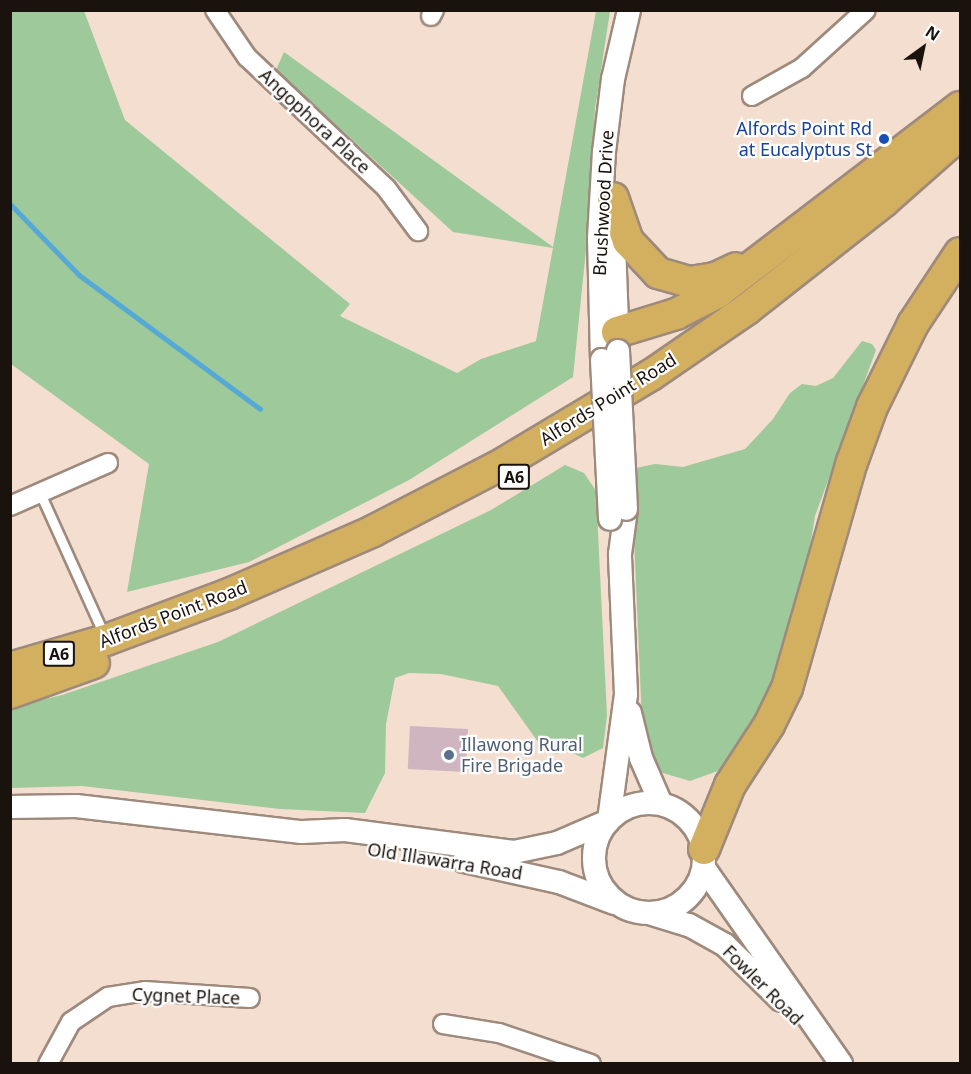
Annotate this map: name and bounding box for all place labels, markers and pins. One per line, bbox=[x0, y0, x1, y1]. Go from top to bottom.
place label: Alfords Point Rd at Eucalyptus St bbox=[736, 118, 872, 160]
marker: Alfords Point Rd at Eucalyptus St bbox=[877, 132, 891, 146]
place label: Illawong Rural Fire Brigade bbox=[461, 734, 583, 777]
marker: Illawong Rural Fire Brigade bbox=[442, 748, 456, 762]

